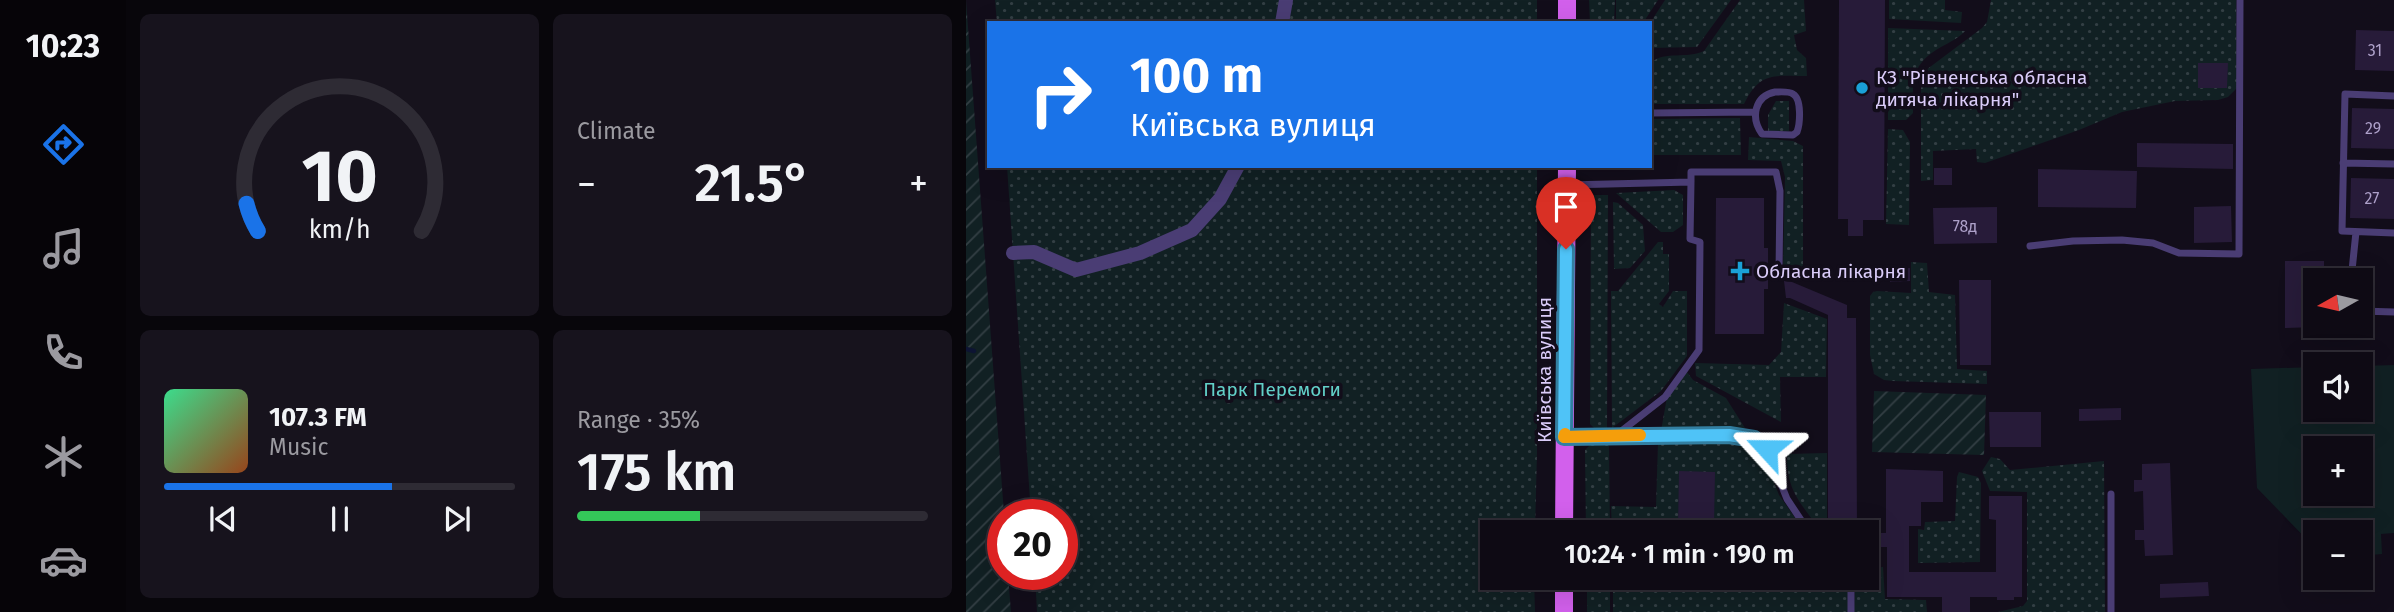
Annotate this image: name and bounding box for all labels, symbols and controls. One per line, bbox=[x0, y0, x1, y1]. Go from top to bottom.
text: 10:23 bbox=[26, 27, 100, 65]
house number: 31 bbox=[2368, 41, 2382, 60]
text: 100 m bbox=[1130, 46, 1263, 105]
icon: right bbox=[1015, 49, 1106, 140]
place label: КЗ "Рівненська обласна дитяча лікарня" bbox=[1876, 66, 2087, 111]
marker: КЗ "Рівненська обласна дитяча лікарня" bbox=[1854, 80, 1870, 96]
text: Київська вулиця bbox=[1130, 106, 1376, 144]
text: Climate bbox=[577, 117, 656, 145]
house number: 29 bbox=[2365, 119, 2381, 138]
icon: directions bbox=[39, 120, 88, 169]
text: 10 bbox=[301, 133, 378, 220]
text: 21.5° bbox=[694, 152, 811, 215]
text: − bbox=[577, 161, 596, 207]
text: + bbox=[909, 161, 928, 207]
pin bbox=[1536, 177, 1596, 249]
icon: arrive bbox=[1547, 188, 1585, 226]
house number: 27 bbox=[2365, 189, 2379, 208]
text: km/h bbox=[309, 215, 370, 245]
house number: 78д bbox=[1953, 217, 1977, 236]
icon: music bbox=[39, 224, 88, 273]
place label: Обласна лікарня bbox=[1756, 260, 1906, 283]
marker: Обласна лікарня bbox=[1730, 261, 1750, 281]
north arrow bbox=[2303, 268, 2373, 338]
map controls bbox=[2303, 268, 2373, 590]
street label: Київська вулиця bbox=[1533, 297, 1556, 443]
icon: phone bbox=[39, 328, 88, 377]
button: sound bbox=[2303, 352, 2373, 422]
park label: Парк Перемоги bbox=[1203, 378, 1341, 401]
text: 107.3 FM bbox=[269, 402, 367, 433]
text: Range · 35% bbox=[577, 406, 700, 434]
position arrow bbox=[1730, 412, 1804, 486]
icon: climate bbox=[39, 432, 88, 481]
text: Music bbox=[269, 433, 329, 461]
button: + bbox=[2303, 436, 2373, 506]
text: 175 km bbox=[577, 441, 736, 504]
speed limit sign: 20 bbox=[987, 499, 1078, 590]
icon: previous bbox=[204, 500, 242, 538]
icon: pause bbox=[321, 500, 359, 538]
icon: next bbox=[438, 500, 476, 538]
button: − bbox=[2303, 520, 2373, 590]
icon: car bbox=[39, 536, 88, 585]
text: 10:24 · 1 min · 190 m bbox=[1564, 539, 1795, 570]

